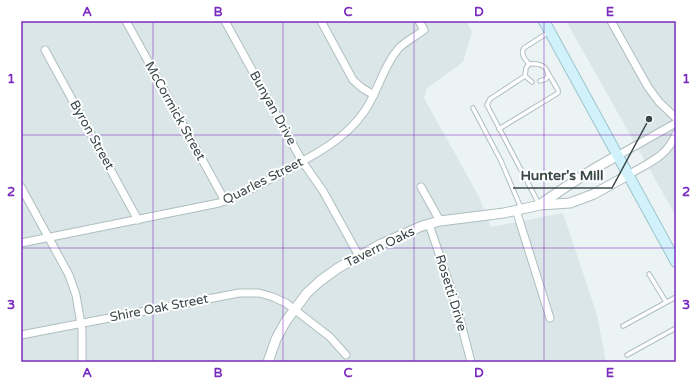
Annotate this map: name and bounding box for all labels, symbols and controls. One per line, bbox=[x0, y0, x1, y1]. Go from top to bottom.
text: A bbox=[82, 4, 92, 20]
text: B bbox=[213, 4, 223, 20]
text: C bbox=[343, 4, 353, 20]
text: D bbox=[474, 4, 484, 20]
text: E bbox=[606, 4, 614, 20]
street label: McCormick Street bbox=[141, 59, 209, 163]
street label: Bunyan Drive bbox=[246, 68, 300, 148]
text: 1 bbox=[7, 71, 15, 87]
text: 1 bbox=[682, 71, 690, 87]
street label: Byron Street bbox=[66, 97, 118, 173]
street label: Quarles Street bbox=[220, 154, 306, 208]
callout: Hunter's Mill bbox=[513, 162, 612, 188]
text: Hunter's Mill bbox=[520, 167, 604, 184]
text: 2 bbox=[7, 184, 15, 200]
text: 2 bbox=[682, 184, 690, 200]
street label: Tavern Oaks bbox=[343, 223, 417, 271]
street label: Rosetti Drive bbox=[432, 253, 470, 333]
street label: Shire Oak Street bbox=[108, 291, 210, 325]
text: 3 bbox=[7, 297, 15, 313]
text: 3 bbox=[682, 297, 690, 313]
text: A bbox=[82, 365, 92, 381]
text: B bbox=[213, 365, 223, 381]
text: C bbox=[343, 365, 353, 381]
text: D bbox=[474, 365, 484, 381]
text: E bbox=[606, 365, 614, 381]

